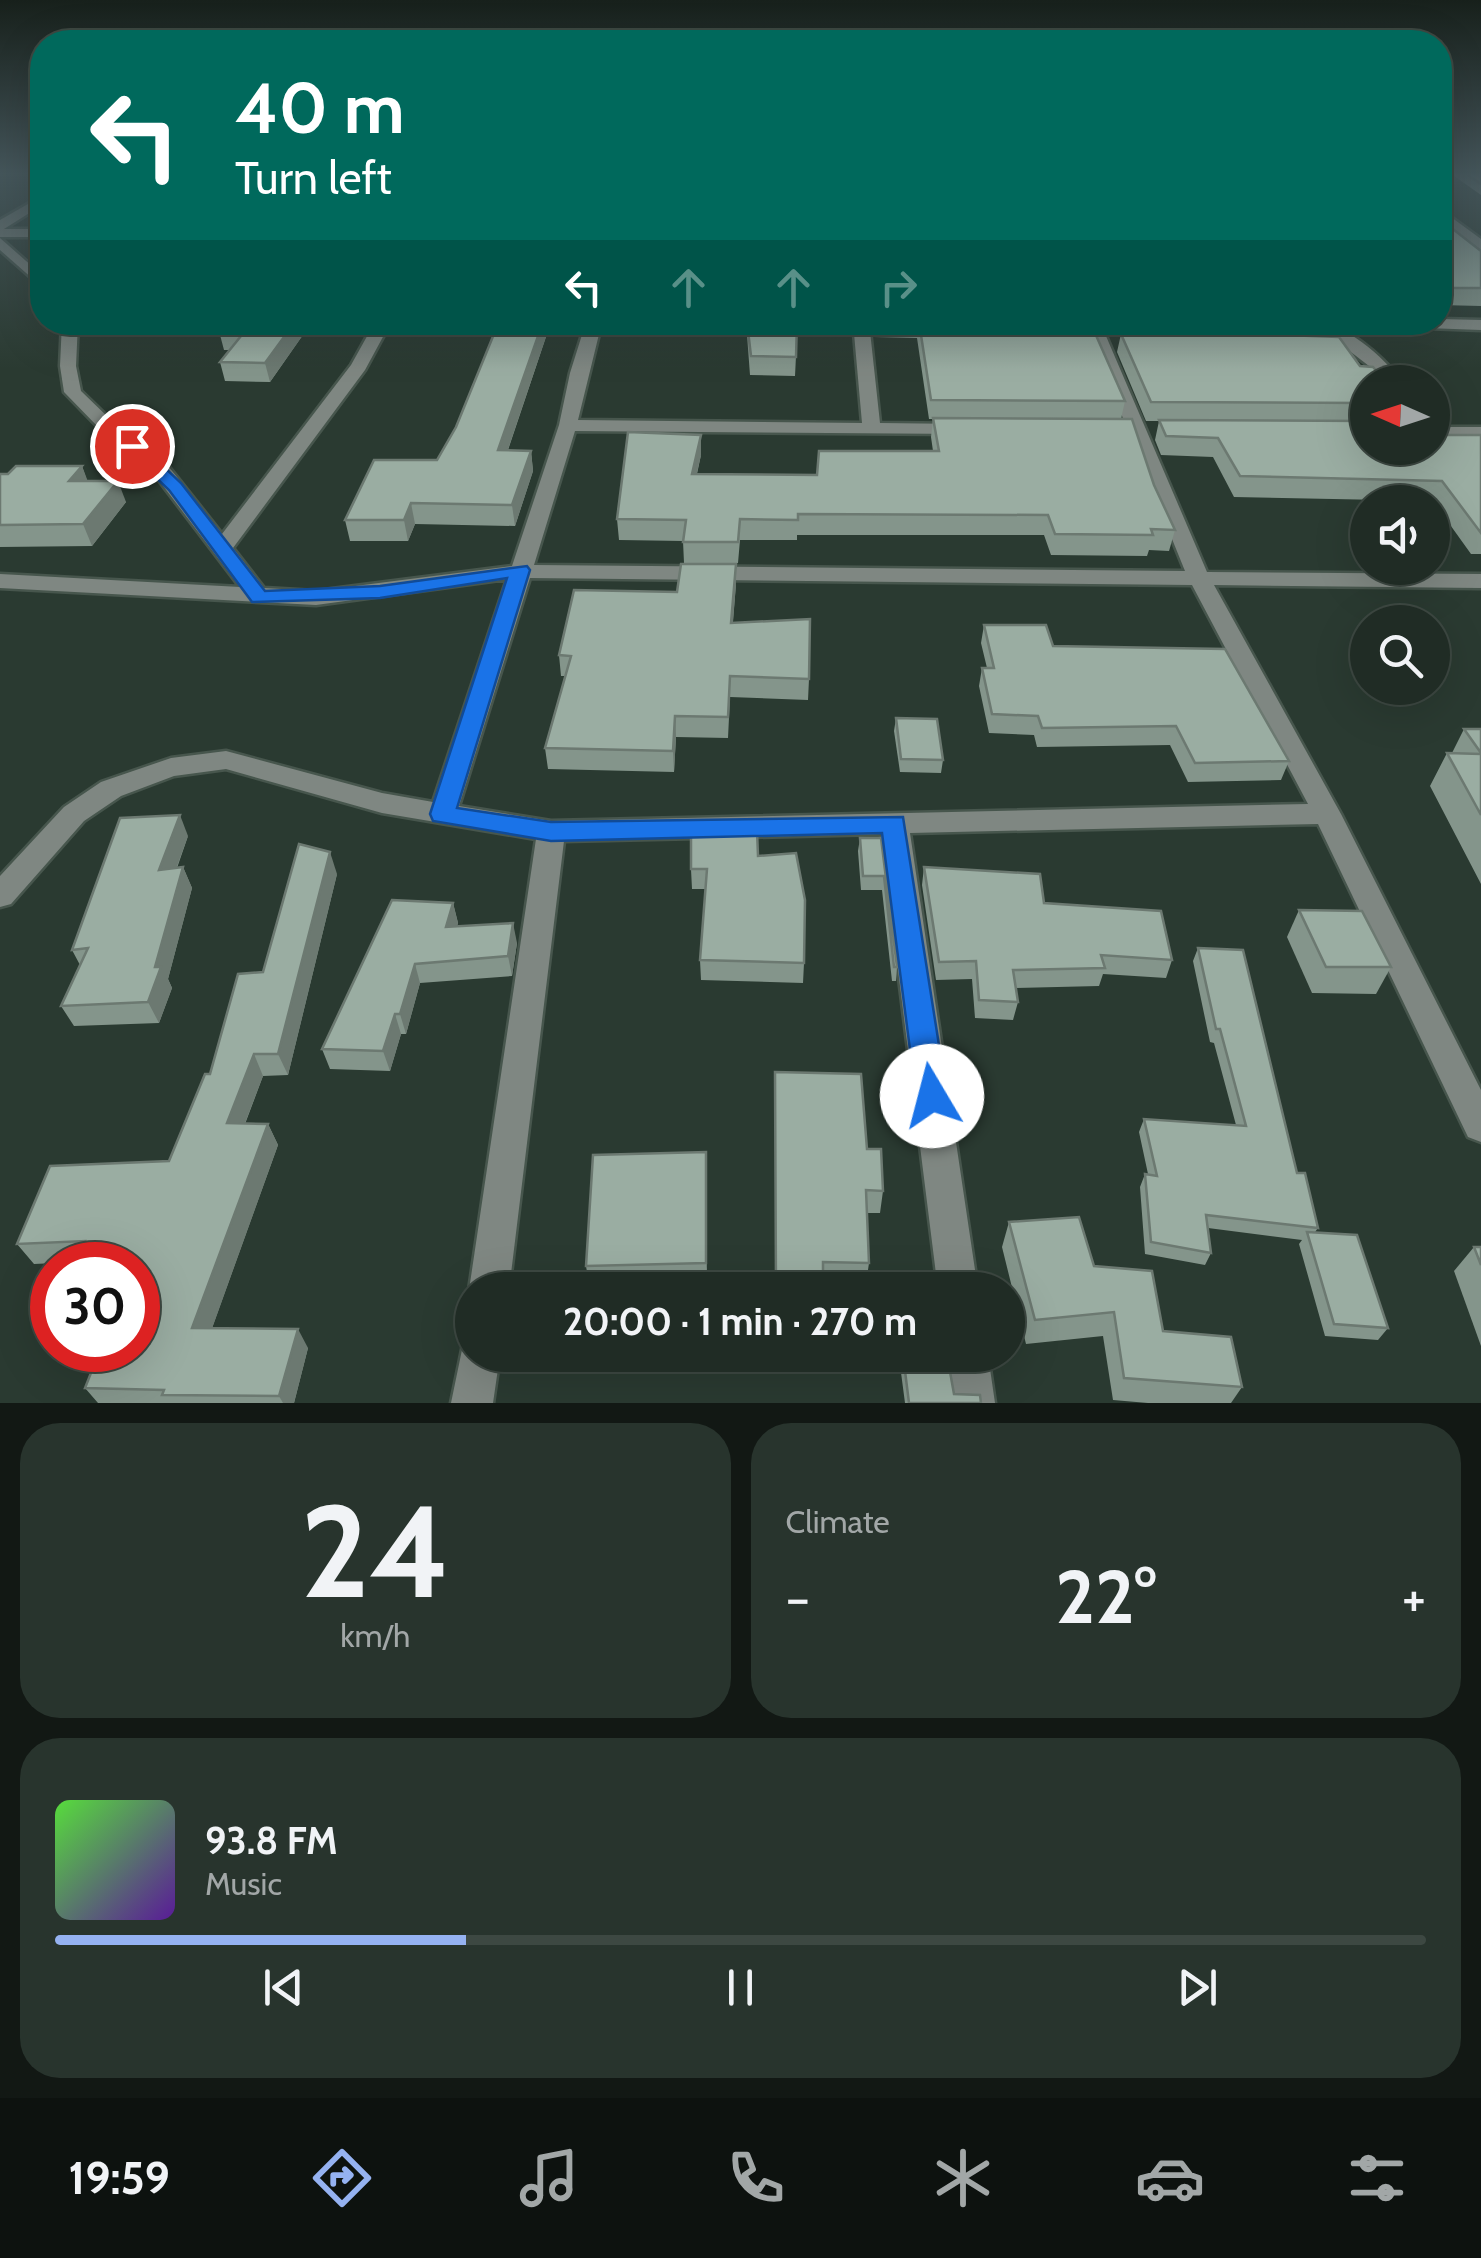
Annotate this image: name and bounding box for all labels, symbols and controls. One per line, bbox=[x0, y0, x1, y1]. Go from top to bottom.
text: 40 m bbox=[235, 65, 404, 151]
icon: left bbox=[70, 70, 200, 200]
text: Turn left bbox=[235, 151, 392, 205]
icon: left bbox=[556, 260, 611, 315]
icon: ahead bbox=[661, 260, 716, 315]
icon: ahead bbox=[766, 260, 821, 315]
icon: right bbox=[871, 260, 926, 315]
north arrow bbox=[1350, 365, 1450, 465]
map controls bbox=[1350, 365, 1450, 705]
pin bbox=[90, 404, 175, 489]
icon: arrive bbox=[105, 419, 160, 474]
button: sound bbox=[1350, 485, 1450, 585]
button: search bbox=[1350, 605, 1450, 705]
position arrow bbox=[880, 1044, 984, 1148]
speed limit sign: 30 bbox=[30, 1242, 160, 1372]
text: 20:00 · 1 min · 270 m bbox=[563, 1298, 917, 1345]
text: 24 bbox=[300, 1472, 450, 1630]
text: Climate bbox=[786, 1502, 890, 1541]
text: 22° bbox=[1055, 1551, 1156, 1642]
text: − bbox=[786, 1564, 810, 1631]
text: + bbox=[1402, 1564, 1426, 1631]
text: km/h bbox=[340, 1616, 410, 1655]
text: 93.8 FM bbox=[205, 1817, 338, 1864]
text: Music bbox=[205, 1864, 282, 1903]
icon: previous bbox=[256, 1960, 311, 2015]
icon: pause bbox=[713, 1960, 768, 2015]
icon: next bbox=[1170, 1960, 1225, 2015]
icon: directions bbox=[307, 2143, 377, 2213]
icon: music bbox=[514, 2143, 584, 2213]
icon: phone bbox=[721, 2143, 791, 2213]
icon: climate bbox=[928, 2143, 998, 2213]
icon: car bbox=[1135, 2143, 1205, 2213]
icon: filters bbox=[1342, 2143, 1412, 2213]
text: 19:59 bbox=[69, 2151, 170, 2205]

